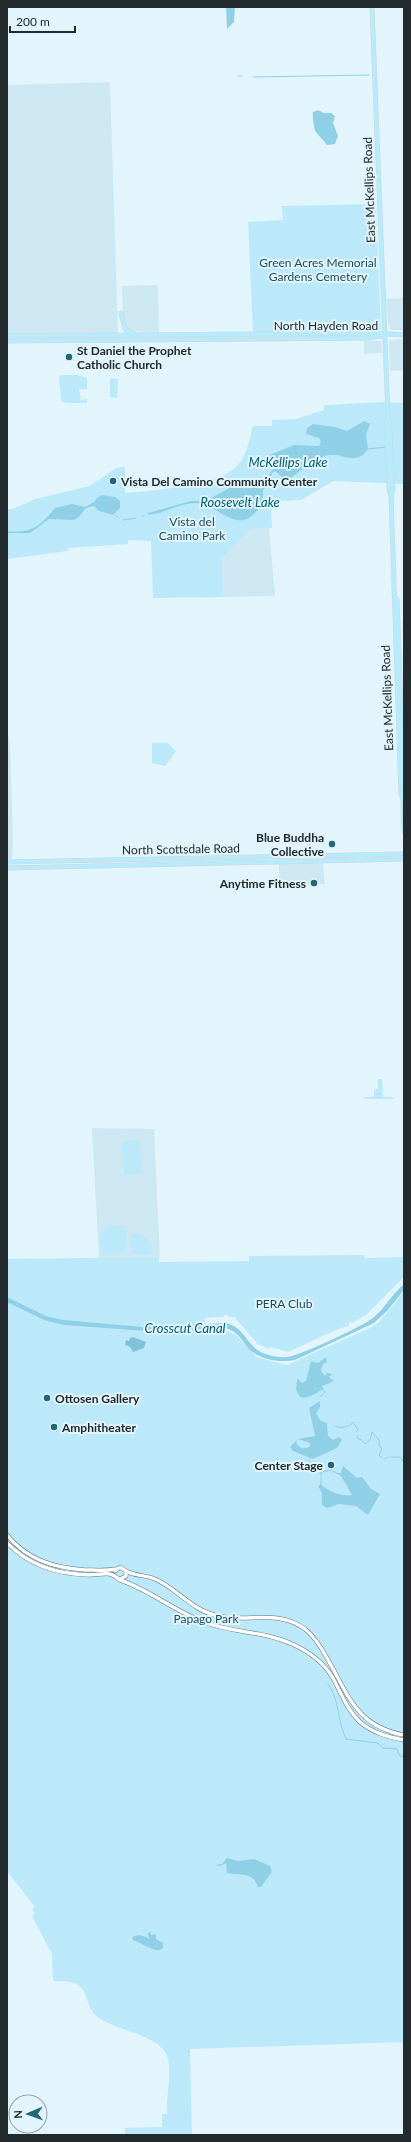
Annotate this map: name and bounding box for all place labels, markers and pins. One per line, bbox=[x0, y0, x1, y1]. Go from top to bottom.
place label: St Daniel the Prophet Catholic Church bbox=[77, 343, 192, 372]
marker: St Daniel the Prophet Catholic Church bbox=[64, 352, 74, 362]
place label: Vista Del Camino Community Center bbox=[120, 474, 318, 489]
marker: Vista Del Camino Community Center bbox=[108, 476, 118, 486]
place label: Blue Buddha Collective bbox=[256, 830, 325, 859]
marker: Blue Buddha Collective bbox=[327, 839, 337, 849]
place label: Anytime Fitness bbox=[219, 876, 306, 891]
marker: Anytime Fitness bbox=[309, 878, 319, 888]
place label: Ottosen Gallery bbox=[55, 1391, 140, 1406]
marker: Ottosen Gallery bbox=[42, 1393, 52, 1403]
place label: Amphitheater bbox=[61, 1420, 136, 1435]
marker: Amphitheater bbox=[49, 1422, 59, 1432]
place label: Center Stage bbox=[255, 1458, 324, 1473]
marker: Center Stage bbox=[326, 1460, 336, 1470]

